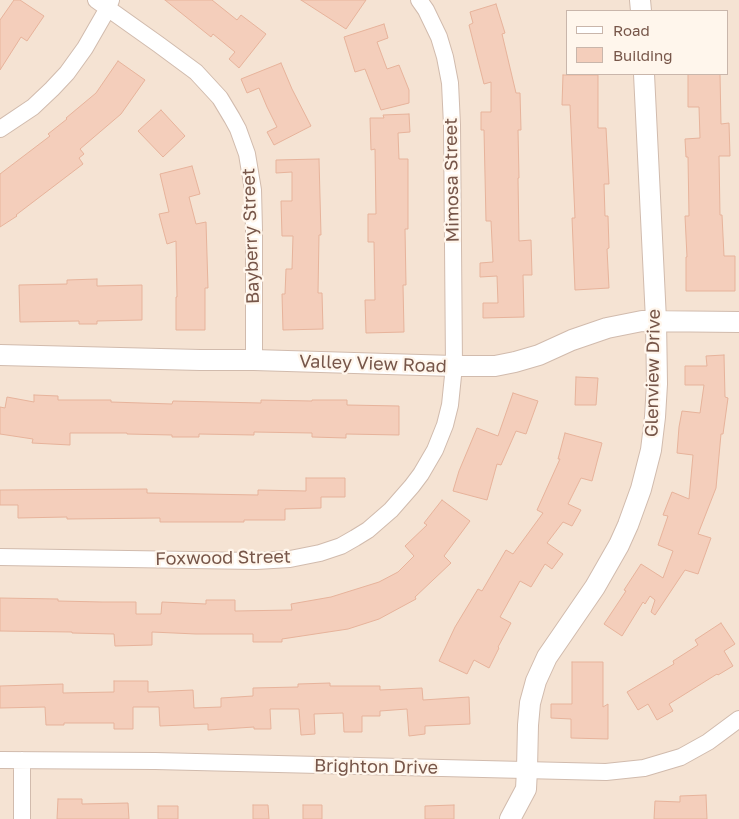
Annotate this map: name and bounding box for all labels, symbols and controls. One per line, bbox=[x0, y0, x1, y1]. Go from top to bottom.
legend bbox=[566, 10, 729, 75]
text: Road bbox=[613, 21, 650, 39]
text: Building bbox=[613, 46, 673, 64]
street label: Mimosa Street bbox=[440, 118, 464, 242]
street label: Bayberry Street bbox=[238, 168, 264, 304]
street label: Glenview Drive bbox=[641, 309, 665, 437]
street label: Valley View Road bbox=[299, 351, 447, 377]
street label: Foxwood Street bbox=[155, 546, 291, 570]
street label: Brighton Drive bbox=[314, 755, 438, 779]

